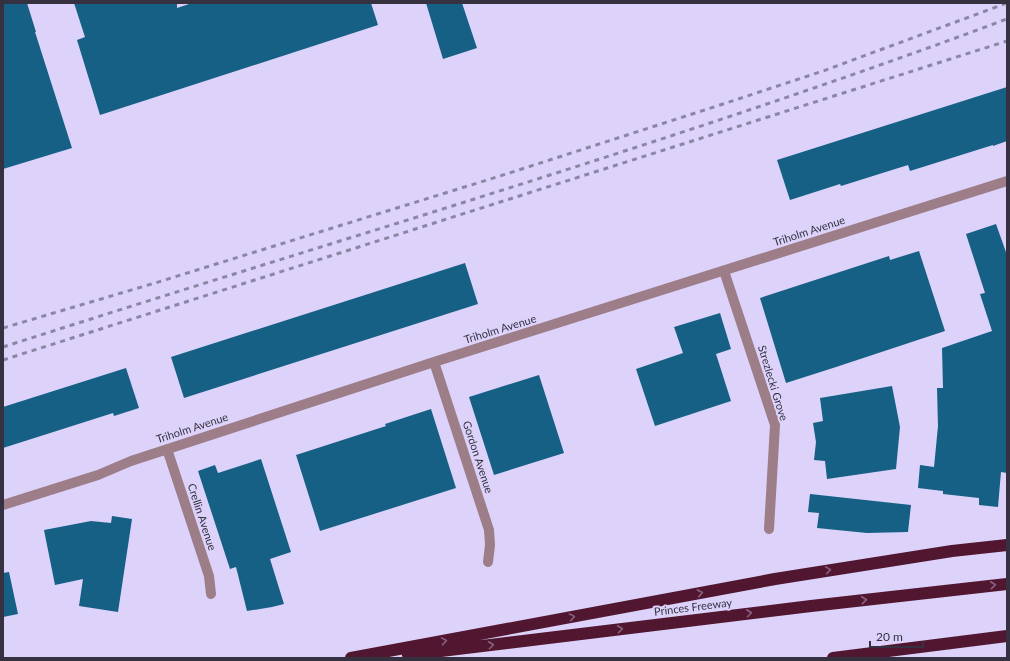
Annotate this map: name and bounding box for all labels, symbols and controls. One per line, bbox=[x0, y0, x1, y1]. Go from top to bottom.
street label: Triholm Avenue bbox=[771, 213, 847, 248]
street label: Triholm Avenue bbox=[462, 311, 538, 346]
street label: Strezlecki Grove bbox=[756, 344, 791, 422]
street label: Triholm Avenue bbox=[154, 410, 230, 445]
street label: Gordon Avenue bbox=[461, 419, 496, 495]
street label: Crellin Avenue bbox=[186, 482, 219, 552]
one-way arrow bbox=[825, 567, 831, 575]
one-way arrow bbox=[990, 581, 996, 590]
one-way arrow bbox=[697, 590, 703, 598]
street label: Princes Freeway bbox=[653, 595, 733, 618]
one-way arrow bbox=[861, 596, 867, 605]
one-way arrow bbox=[746, 609, 752, 618]
one-way arrow bbox=[569, 613, 575, 622]
scale bar bbox=[870, 623, 923, 649]
one-way arrow bbox=[617, 625, 623, 634]
text: 20 m bbox=[876, 629, 903, 644]
one-way arrow bbox=[441, 637, 447, 645]
one-way arrow bbox=[488, 641, 494, 650]

